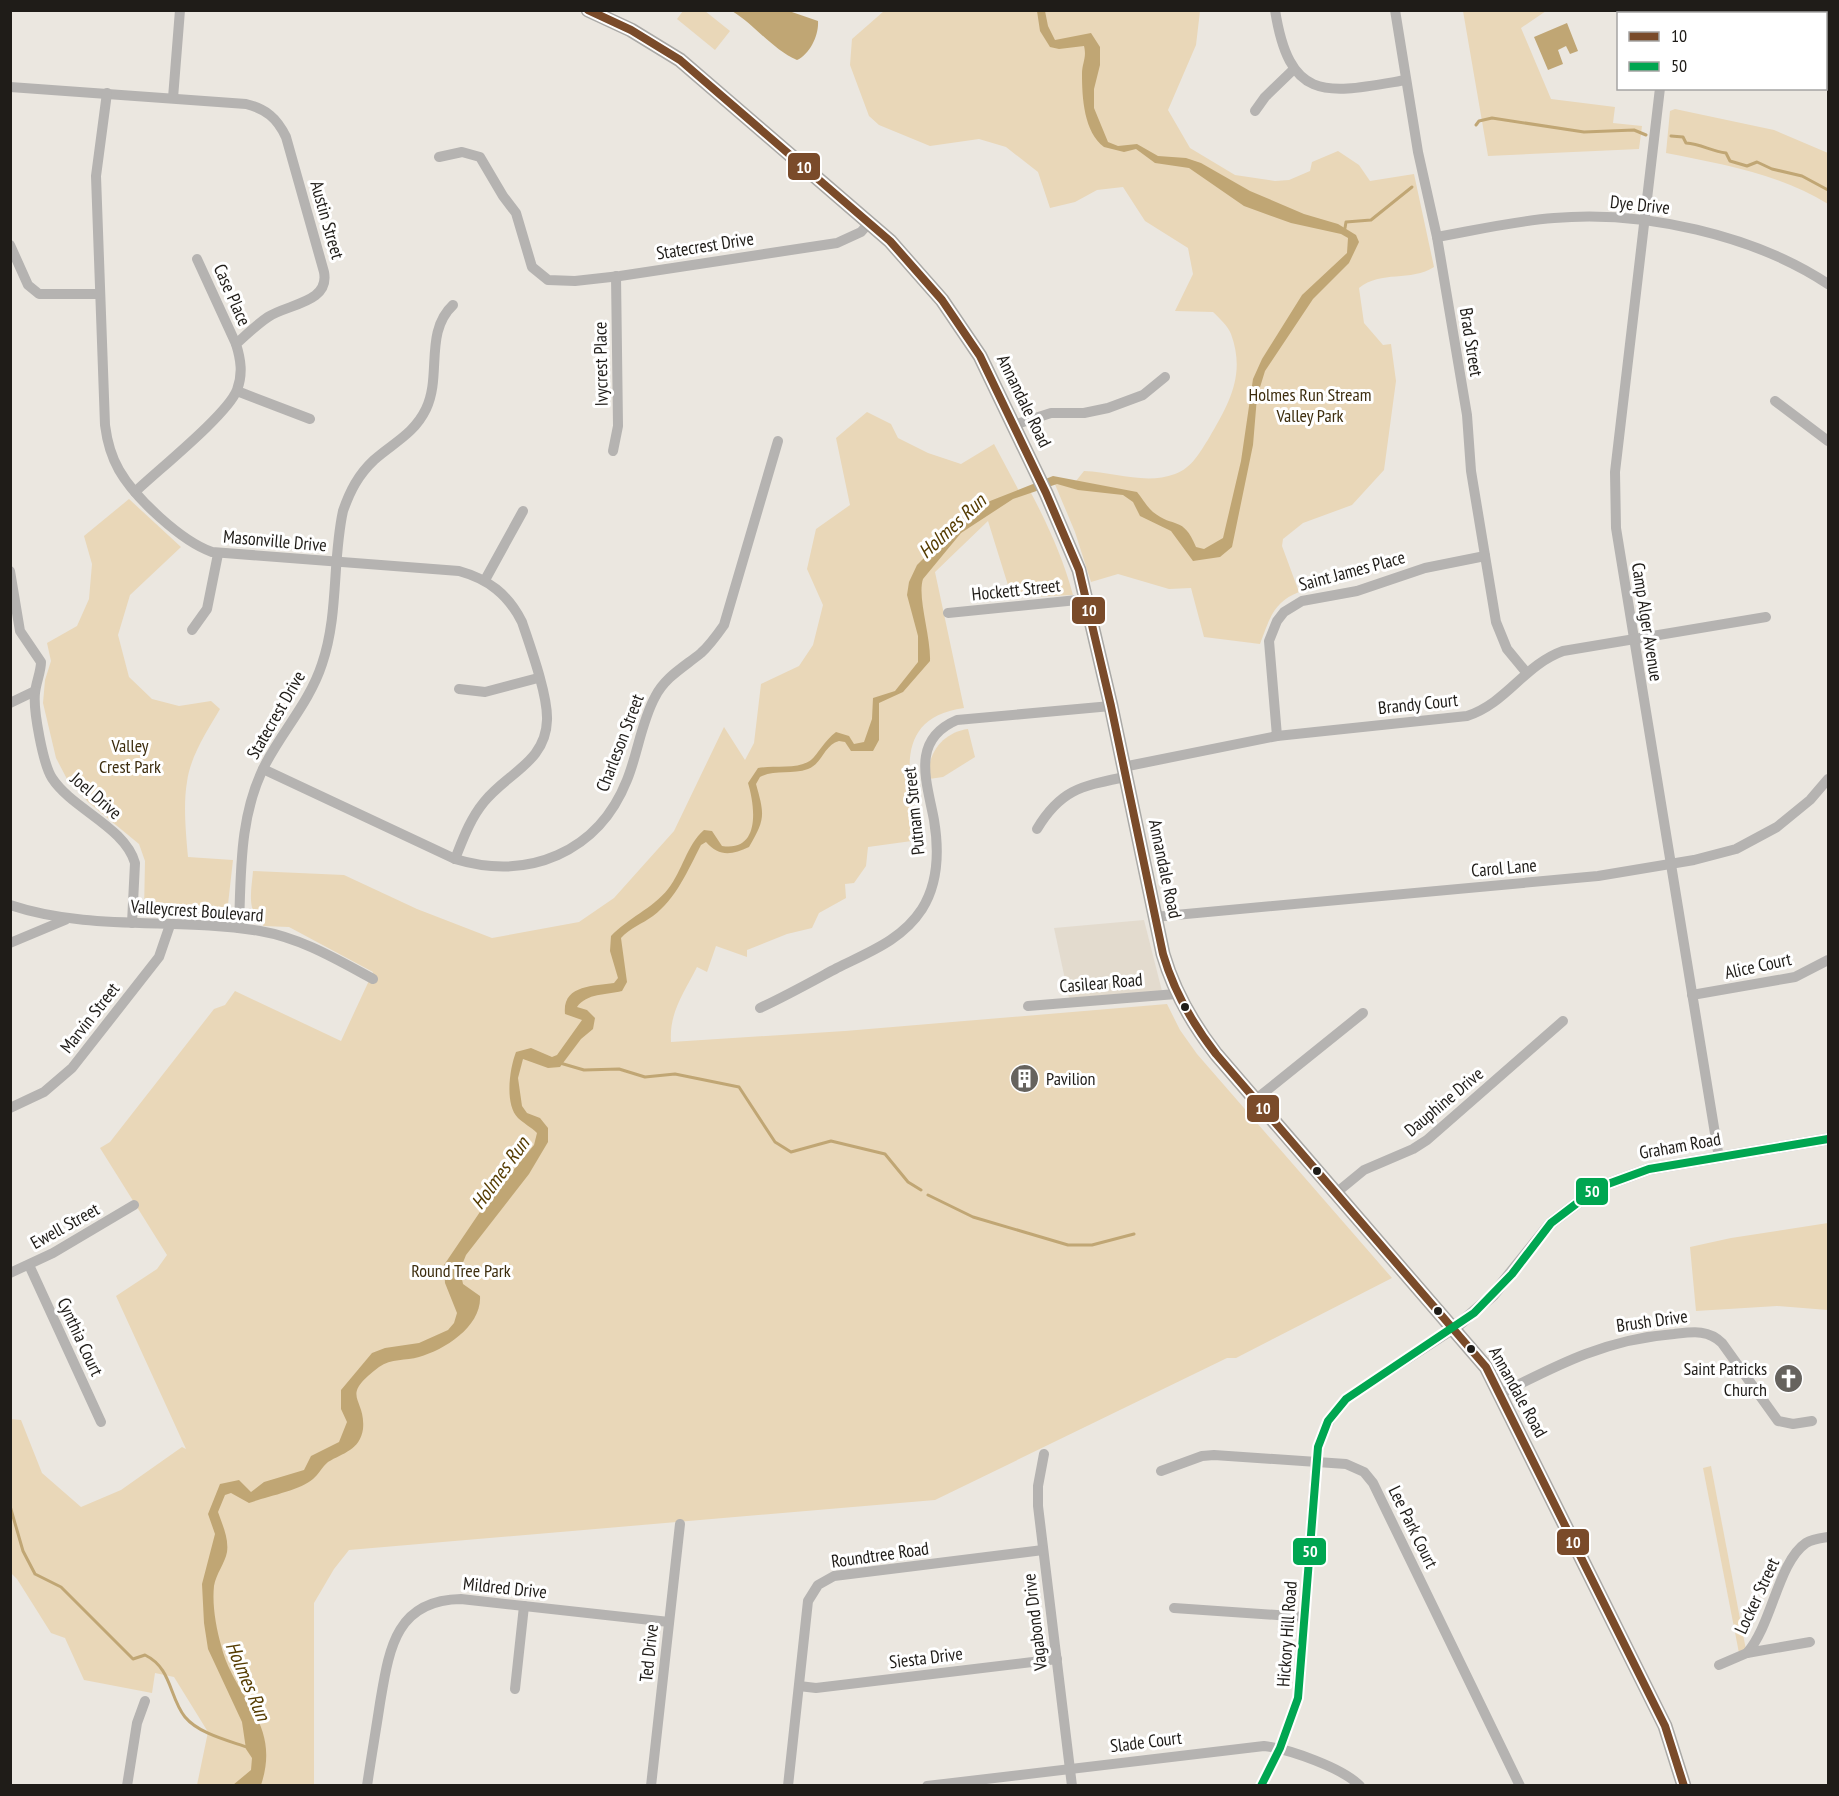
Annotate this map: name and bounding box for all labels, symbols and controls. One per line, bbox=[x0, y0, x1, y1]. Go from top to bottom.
legend bbox=[1617, 12, 1827, 90]
text: 10 bbox=[1671, 24, 1687, 47]
text: 50 bbox=[1671, 54, 1687, 77]
line badge: 10 bbox=[787, 152, 821, 181]
text: 10 bbox=[796, 157, 812, 177]
street label: Austin Street bbox=[305, 178, 350, 262]
street label: Dye Drive bbox=[1609, 190, 1671, 219]
street label: Statecrest Drive bbox=[655, 226, 755, 265]
street label: Case Place bbox=[209, 260, 256, 329]
street label: Brad Street bbox=[1455, 306, 1488, 378]
street label: Ivycrest Place bbox=[588, 321, 613, 407]
street label: Annandale Road bbox=[992, 351, 1057, 451]
park label: Holmes Run Stream Valley Park bbox=[1249, 383, 1371, 427]
water label: Holmes Run bbox=[913, 487, 992, 564]
street label: Masonville Drive bbox=[222, 525, 328, 556]
street label: Saint James Place bbox=[1296, 545, 1408, 596]
street label: Camp Alger Avenue bbox=[1627, 561, 1668, 683]
street label: Hockett Street bbox=[970, 573, 1061, 606]
line badge: 10 bbox=[1071, 596, 1106, 625]
text: 10 bbox=[1081, 600, 1097, 620]
street label: Statecrest Drive bbox=[241, 666, 310, 763]
street label: Brandy Court bbox=[1377, 688, 1459, 719]
street label: Charleson Street bbox=[590, 691, 649, 795]
park label: Valley Crest Park bbox=[99, 734, 161, 778]
street label: Putnam Street bbox=[897, 766, 930, 856]
street label: Joel Drive bbox=[65, 767, 127, 824]
street label: Annandale Road bbox=[1144, 817, 1187, 920]
street label: Carol Lane bbox=[1470, 853, 1538, 882]
street label: Valleycrest Boulevard bbox=[129, 894, 264, 927]
street label: Alice Court bbox=[1722, 947, 1793, 984]
street label: Casilear Road bbox=[1058, 967, 1144, 998]
street label: Marvin Street bbox=[55, 978, 124, 1058]
unlabelled marker bbox=[1179, 1001, 1191, 1013]
street label: Dauphine Drive bbox=[1400, 1062, 1488, 1141]
building icon: Pavilion bbox=[1009, 1063, 1041, 1095]
place label: Pavilion bbox=[1046, 1067, 1096, 1090]
line badge: 10 bbox=[1246, 1094, 1280, 1123]
text: 10 bbox=[1255, 1098, 1271, 1118]
street label: Graham Road bbox=[1637, 1127, 1722, 1164]
water label: Holmes Run bbox=[465, 1131, 536, 1214]
unlabelled marker bbox=[1311, 1165, 1323, 1177]
line badge: 50 bbox=[1575, 1177, 1609, 1206]
text: 50 bbox=[1584, 1181, 1600, 1201]
street label: Ewell Street bbox=[26, 1197, 103, 1254]
park label: Round Tree Park bbox=[411, 1259, 511, 1282]
street label: Cynthia Court bbox=[52, 1294, 109, 1380]
street label: Brush Drive bbox=[1615, 1304, 1689, 1337]
unlabelled marker bbox=[1432, 1305, 1444, 1317]
street label: Annandale Road bbox=[1484, 1342, 1553, 1441]
unlabelled marker bbox=[1465, 1343, 1477, 1355]
place label: Saint Patricks Church bbox=[1683, 1357, 1767, 1401]
church icon: Saint Patricks Church bbox=[1772, 1363, 1804, 1395]
street label: Lee Park Court bbox=[1384, 1482, 1443, 1572]
line badge: 10 bbox=[1556, 1528, 1590, 1556]
text: 10 bbox=[1565, 1532, 1581, 1552]
street label: Roundtree Road bbox=[830, 1536, 930, 1573]
line badge: 50 bbox=[1292, 1537, 1327, 1566]
text: 50 bbox=[1302, 1541, 1318, 1561]
street label: Locker Street bbox=[1729, 1554, 1784, 1637]
street label: Mildred Drive bbox=[462, 1572, 548, 1603]
street label: Vagabond Drive bbox=[1017, 1572, 1052, 1673]
street label: Hickory Hill Road bbox=[1271, 1580, 1302, 1688]
street label: Ted Drive bbox=[634, 1623, 663, 1683]
water label: Holmes Run bbox=[220, 1638, 277, 1726]
street label: Siesta Drive bbox=[888, 1642, 964, 1673]
street label: Slade Court bbox=[1109, 1726, 1183, 1757]

